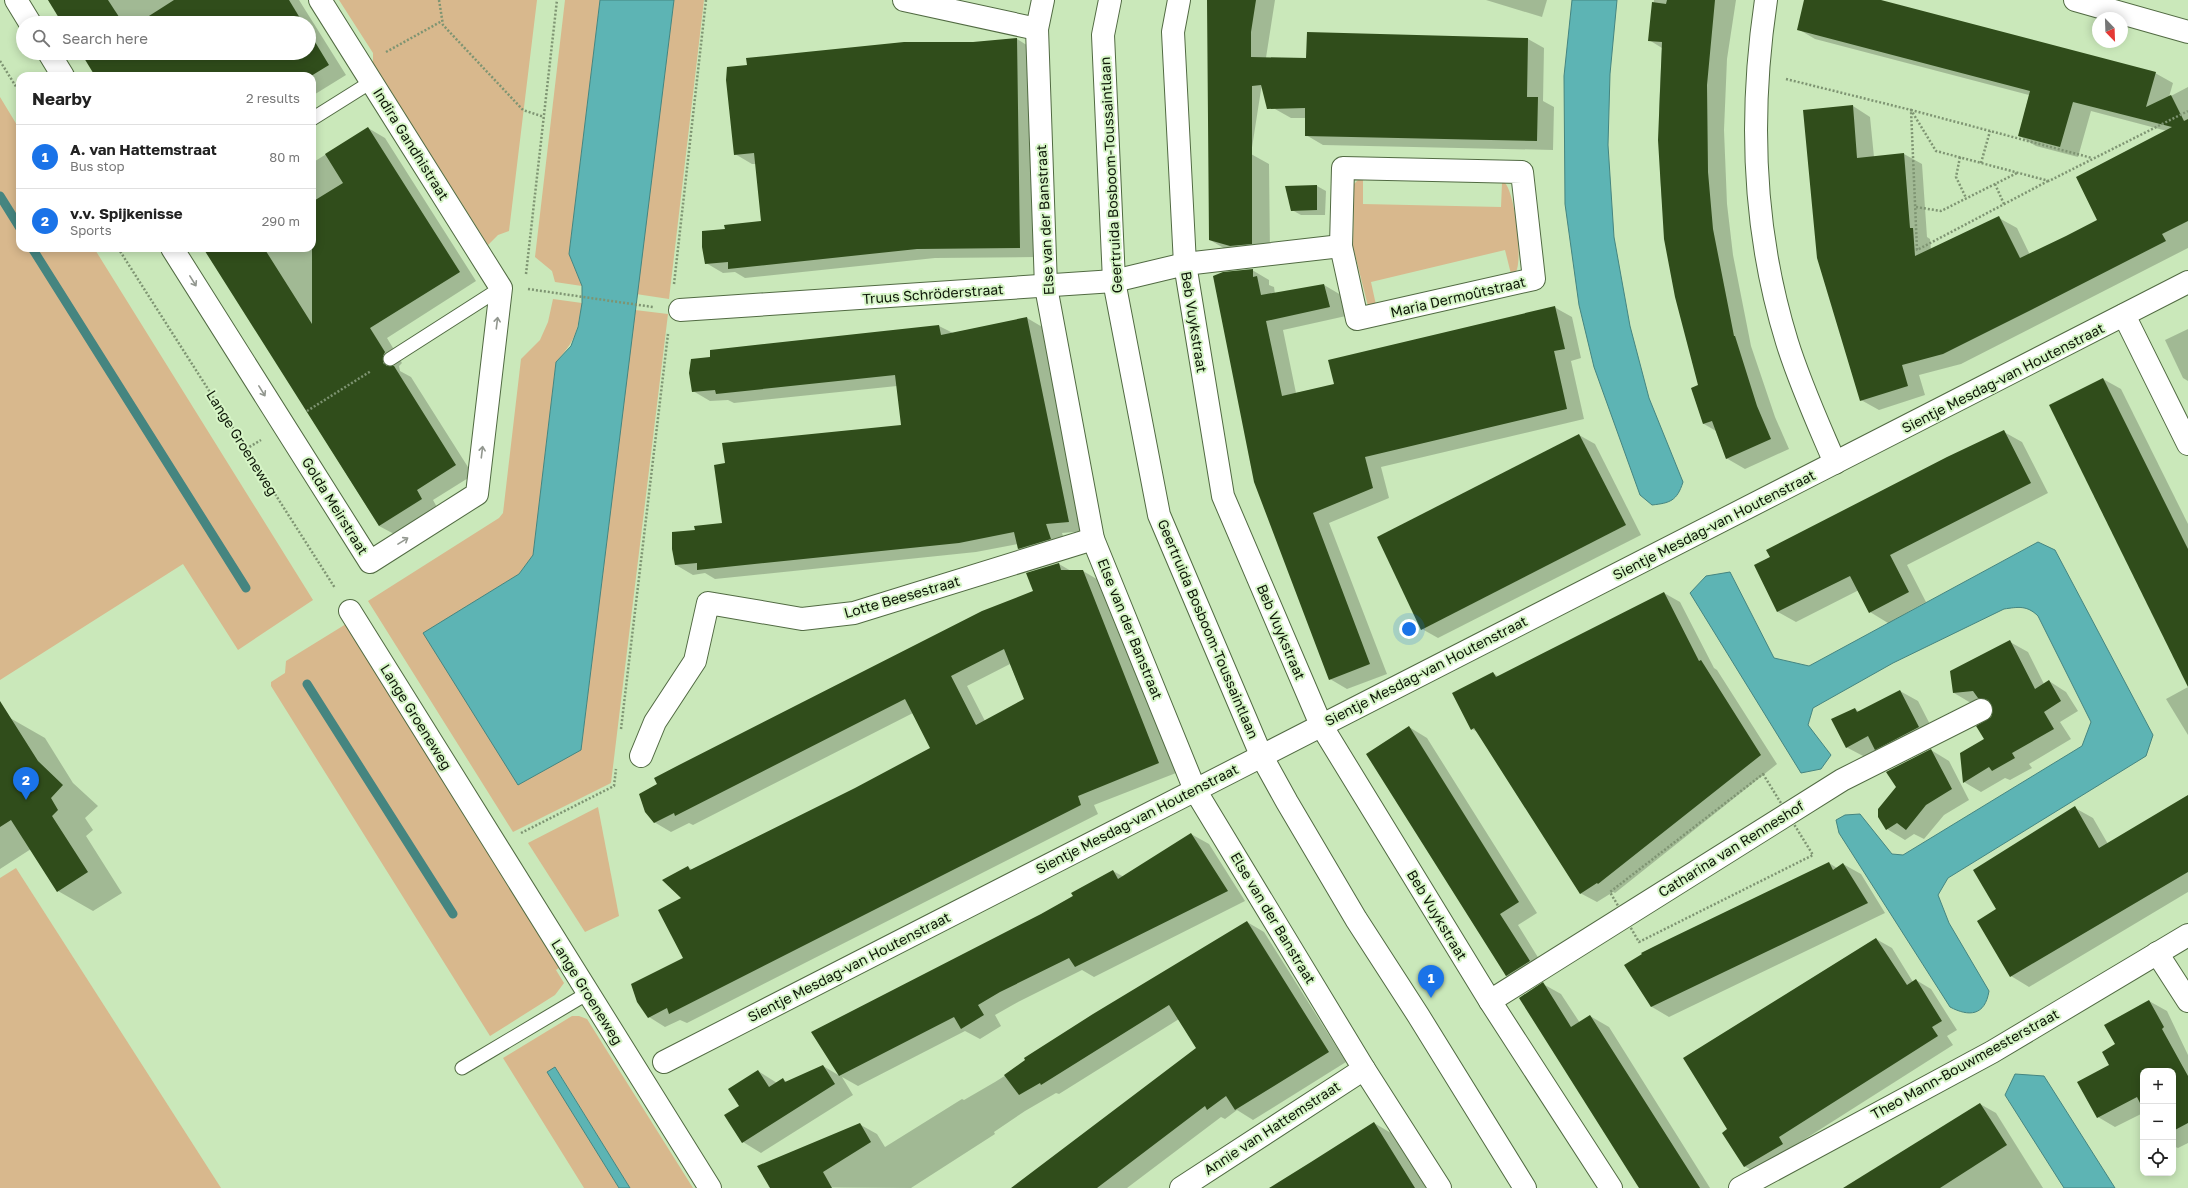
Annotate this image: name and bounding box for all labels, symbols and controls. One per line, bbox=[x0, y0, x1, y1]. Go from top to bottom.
north arrow bbox=[2092, 12, 2128, 48]
search box bbox=[16, 16, 316, 60]
icon: search bbox=[30, 27, 52, 49]
text: Search here bbox=[62, 29, 148, 47]
street label: Geertruida Bosboom-Toussaintlaan bbox=[1096, 56, 1125, 294]
street label: Indira Gandhistraat bbox=[370, 84, 453, 203]
text: Nearby bbox=[32, 88, 92, 109]
text: 2 results bbox=[246, 90, 300, 106]
text: A. van Hattemstraat bbox=[70, 140, 217, 158]
street label: Else van der Banstraat bbox=[1032, 144, 1057, 296]
text: 1 bbox=[42, 149, 48, 165]
text: 80 m bbox=[269, 149, 300, 165]
text: Bus stop bbox=[70, 158, 125, 174]
text: v.v. Spijkenisse bbox=[70, 204, 183, 222]
text: 2 bbox=[41, 213, 49, 229]
text: 290 m bbox=[262, 213, 300, 229]
text: Sports bbox=[70, 222, 112, 238]
street label: Beb Vuykstraat bbox=[1178, 270, 1211, 374]
street label: Maria Dermoûtstraat bbox=[1389, 273, 1527, 320]
one-way arrow bbox=[189, 275, 197, 287]
street label: Truus Schröderstraat bbox=[862, 280, 1004, 307]
one-way arrow bbox=[493, 317, 501, 330]
street label: Sientje Mesdag-van Houtenstraat bbox=[1899, 319, 2107, 436]
one-way arrow bbox=[258, 385, 266, 396]
street label: Lange Groeneweg bbox=[203, 387, 282, 499]
one-way arrow bbox=[478, 446, 486, 459]
street label: Golda Meirstraat bbox=[299, 454, 372, 558]
street label: Sientje Mesdag-van Houtenstraat bbox=[1610, 466, 1818, 583]
street label: Geertruida Bosboom-Toussaintlaan bbox=[1154, 516, 1263, 741]
one-way arrow bbox=[397, 537, 408, 545]
street label: Else van der Banstraat bbox=[1094, 556, 1167, 702]
street label: Lotte Beesestraat bbox=[842, 572, 962, 621]
street label: Beb Vuykstraat bbox=[1254, 581, 1309, 682]
street label: Sientje Mesdag-van Houtenstraat bbox=[1322, 612, 1530, 729]
your location bbox=[1399, 619, 1419, 639]
street label: Lange Groeneweg bbox=[377, 661, 456, 773]
street label: Sientje Mesdag-van Houtenstraat bbox=[1033, 760, 1241, 877]
pin: 2 bbox=[13, 767, 39, 800]
street label: Catharina van Renneshof bbox=[1655, 797, 1807, 900]
street label: Else van der Banstraat bbox=[1227, 849, 1320, 987]
street label: Beb Vuykstraat bbox=[1404, 867, 1471, 963]
street label: Sientje Mesdag-van Houtenstraat bbox=[745, 908, 953, 1025]
street label: Lange Groeneweg bbox=[548, 936, 627, 1048]
pin: 1 bbox=[1418, 965, 1444, 998]
street label: Theo Mann-Bouwmeesterstraat bbox=[1868, 1005, 2062, 1122]
map controls bbox=[2140, 1068, 2176, 1176]
button: + bbox=[2140, 1068, 2176, 1104]
street label: Annie van Hattemstraat bbox=[1200, 1077, 1343, 1178]
button: − bbox=[2140, 1104, 2176, 1140]
button: locate bbox=[2140, 1140, 2176, 1176]

